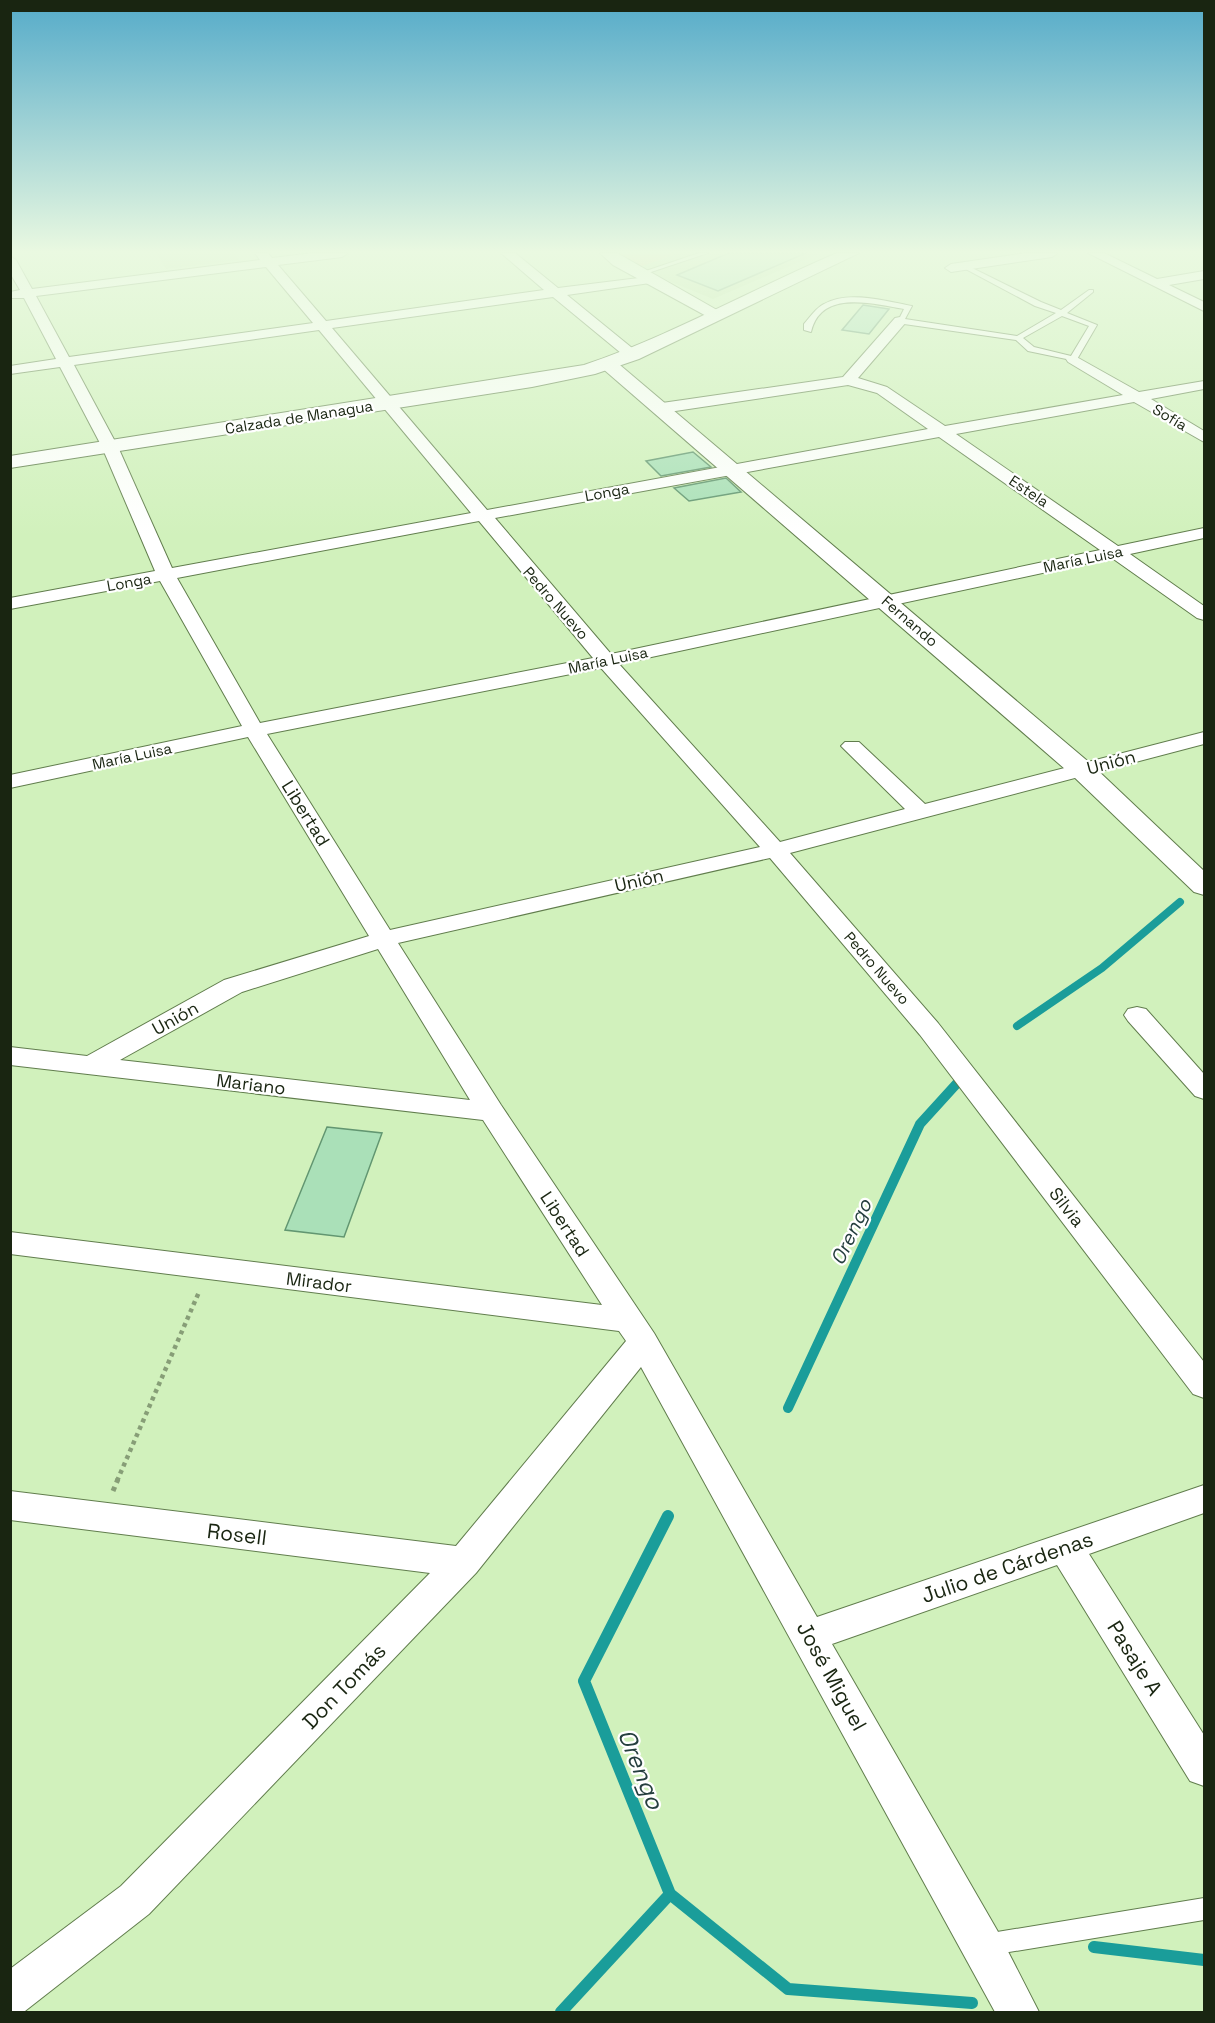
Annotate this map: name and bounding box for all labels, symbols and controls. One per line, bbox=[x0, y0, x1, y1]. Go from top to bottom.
street label: Calzada de Managua bbox=[224, 396, 375, 438]
street label: Sofía bbox=[1149, 399, 1191, 435]
street label: Estela bbox=[1005, 471, 1053, 511]
street label: Longa bbox=[583, 479, 631, 505]
street label: María Luisa bbox=[1041, 541, 1125, 577]
street label: Pedro Nuevo bbox=[519, 563, 593, 643]
street label: Longa bbox=[105, 569, 153, 595]
street label: Fernando bbox=[878, 591, 942, 651]
street label: María Luisa bbox=[566, 642, 650, 678]
street label: María Luisa bbox=[90, 738, 174, 774]
street label: Unión bbox=[1084, 744, 1138, 780]
street label: Libertad bbox=[277, 776, 335, 850]
street label: Unión bbox=[612, 863, 666, 897]
street label: Pedro Nuevo bbox=[840, 928, 914, 1008]
street label: Unión bbox=[148, 996, 202, 1040]
street label: Mariano bbox=[215, 1068, 287, 1100]
street label: Silvia bbox=[1044, 1182, 1090, 1232]
street label: Libertad bbox=[535, 1187, 595, 1261]
water label: Orengo bbox=[824, 1194, 878, 1269]
street label: Mirador bbox=[285, 1267, 353, 1297]
street label: Rosell bbox=[206, 1517, 268, 1551]
street label: Julio de Cárdenas bbox=[918, 1525, 1096, 1609]
street label: Pasaje A bbox=[1101, 1615, 1169, 1701]
street label: José Miguel bbox=[791, 1617, 873, 1735]
street label: Don Tomás bbox=[296, 1637, 392, 1735]
water label: Orengo bbox=[611, 1724, 672, 1815]

